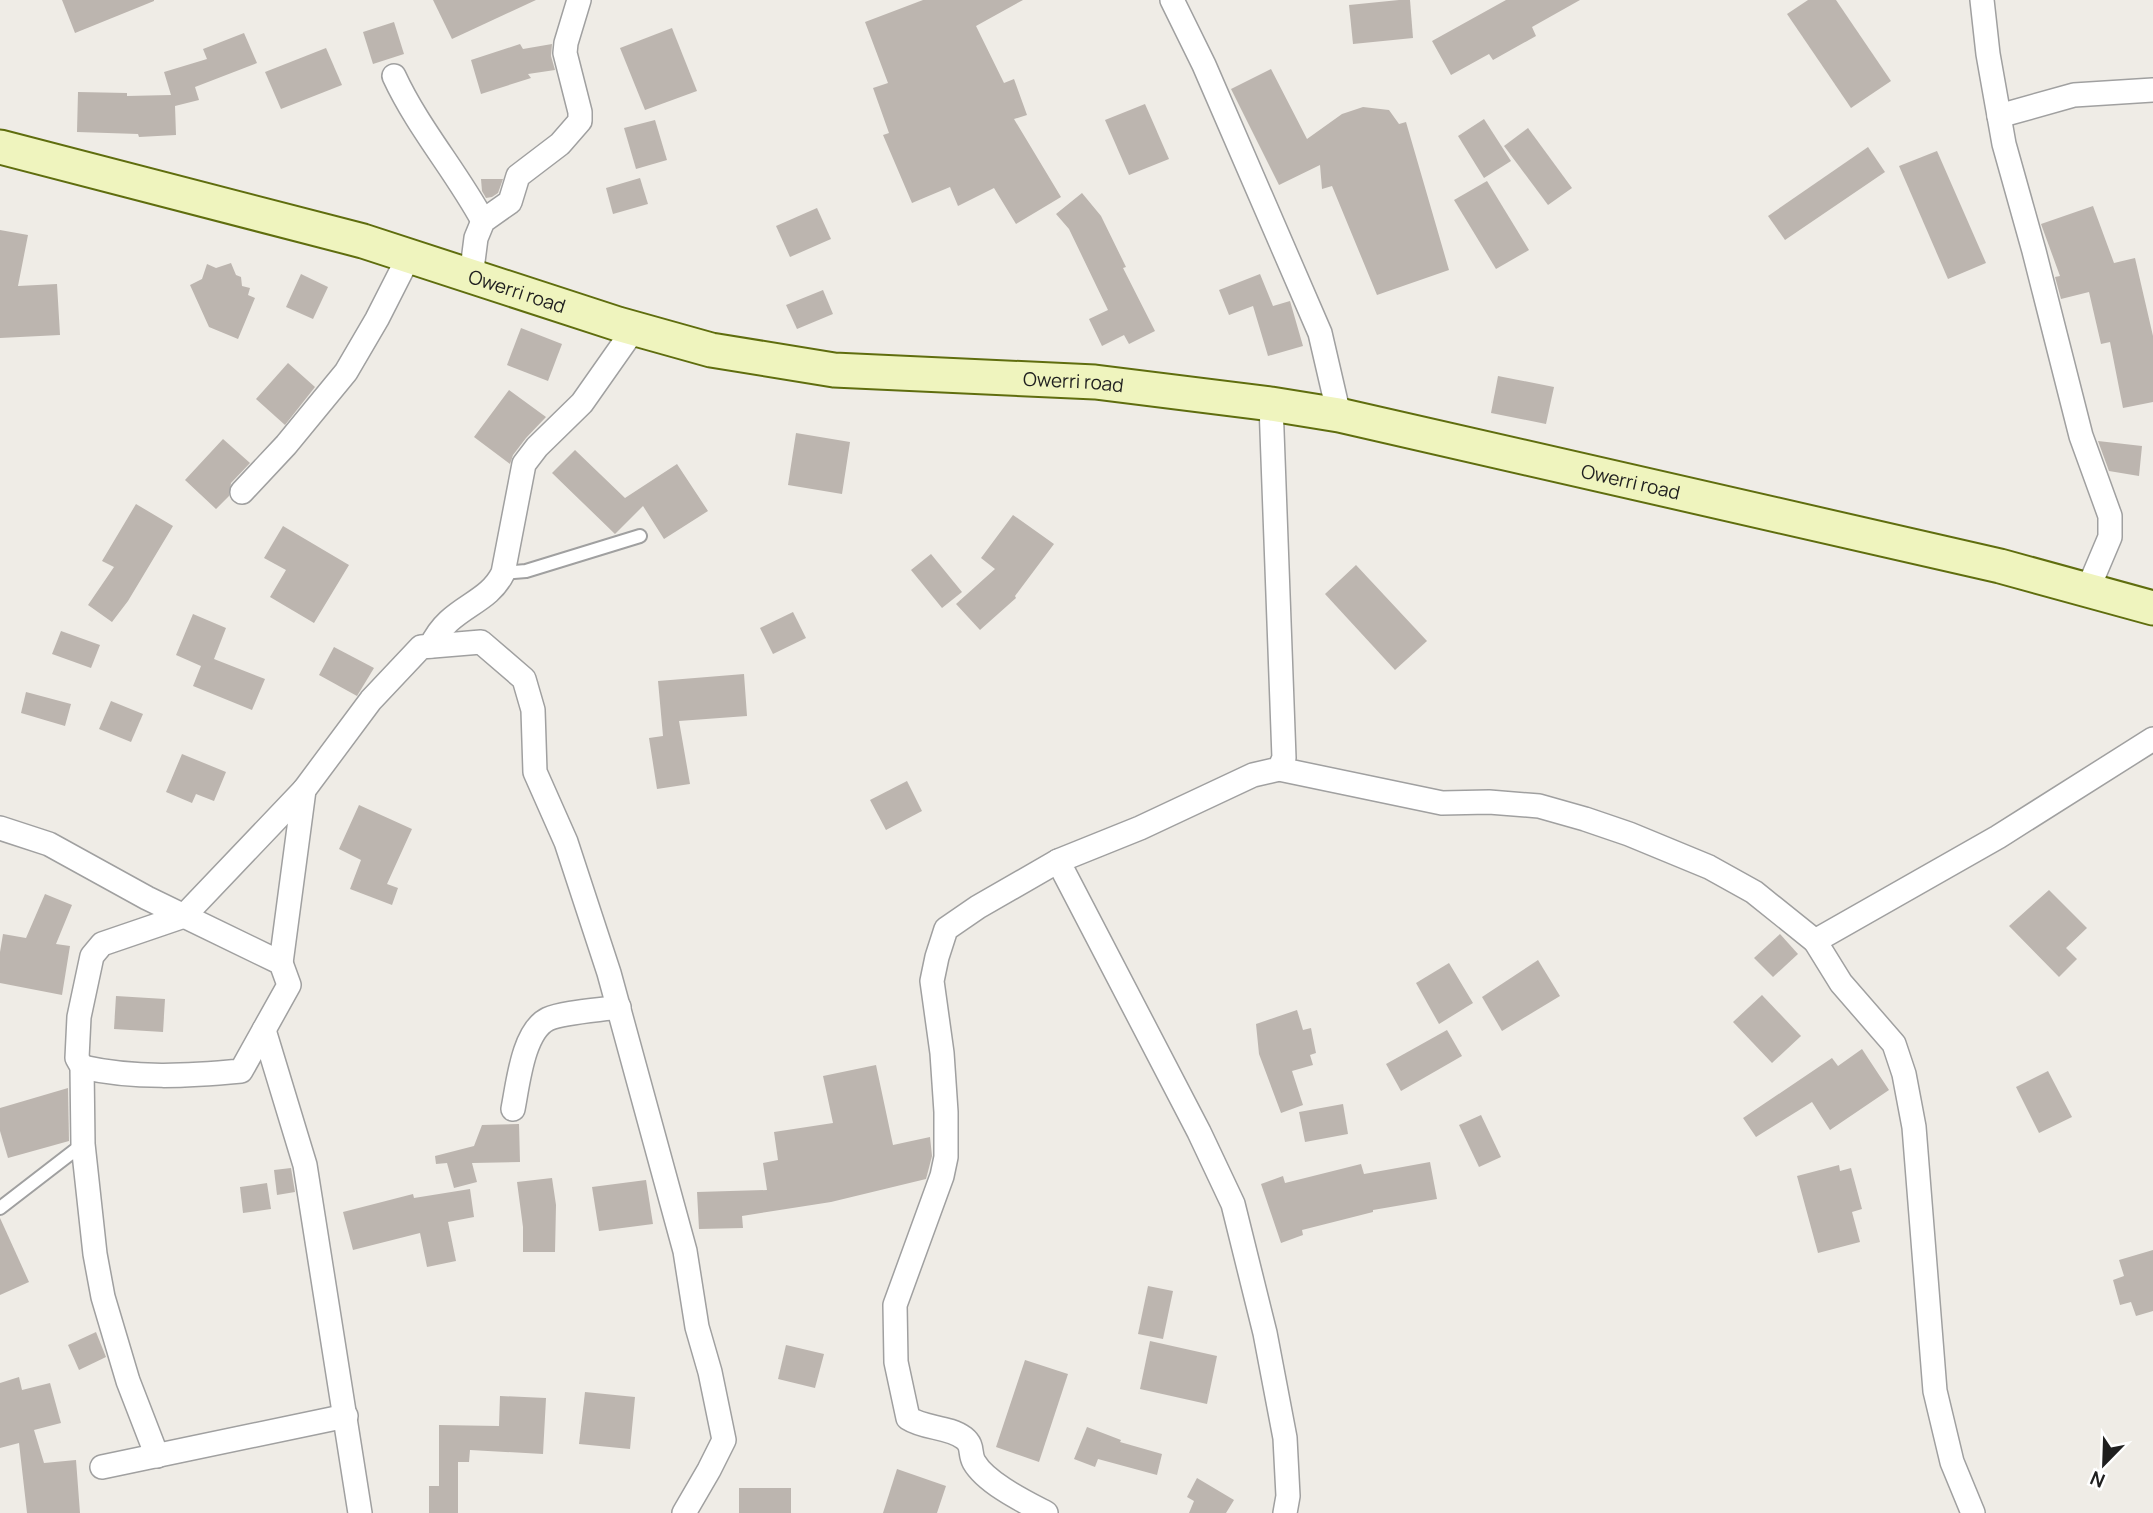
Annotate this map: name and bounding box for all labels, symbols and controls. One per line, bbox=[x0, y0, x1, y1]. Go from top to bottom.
street label: Owerri road bbox=[465, 263, 569, 319]
street label: Owerri road bbox=[1022, 366, 1125, 398]
street label: Owerri road bbox=[1579, 458, 1683, 506]
north arrow bbox=[2069, 1429, 2139, 1499]
text: N bbox=[2086, 1465, 2109, 1494]

